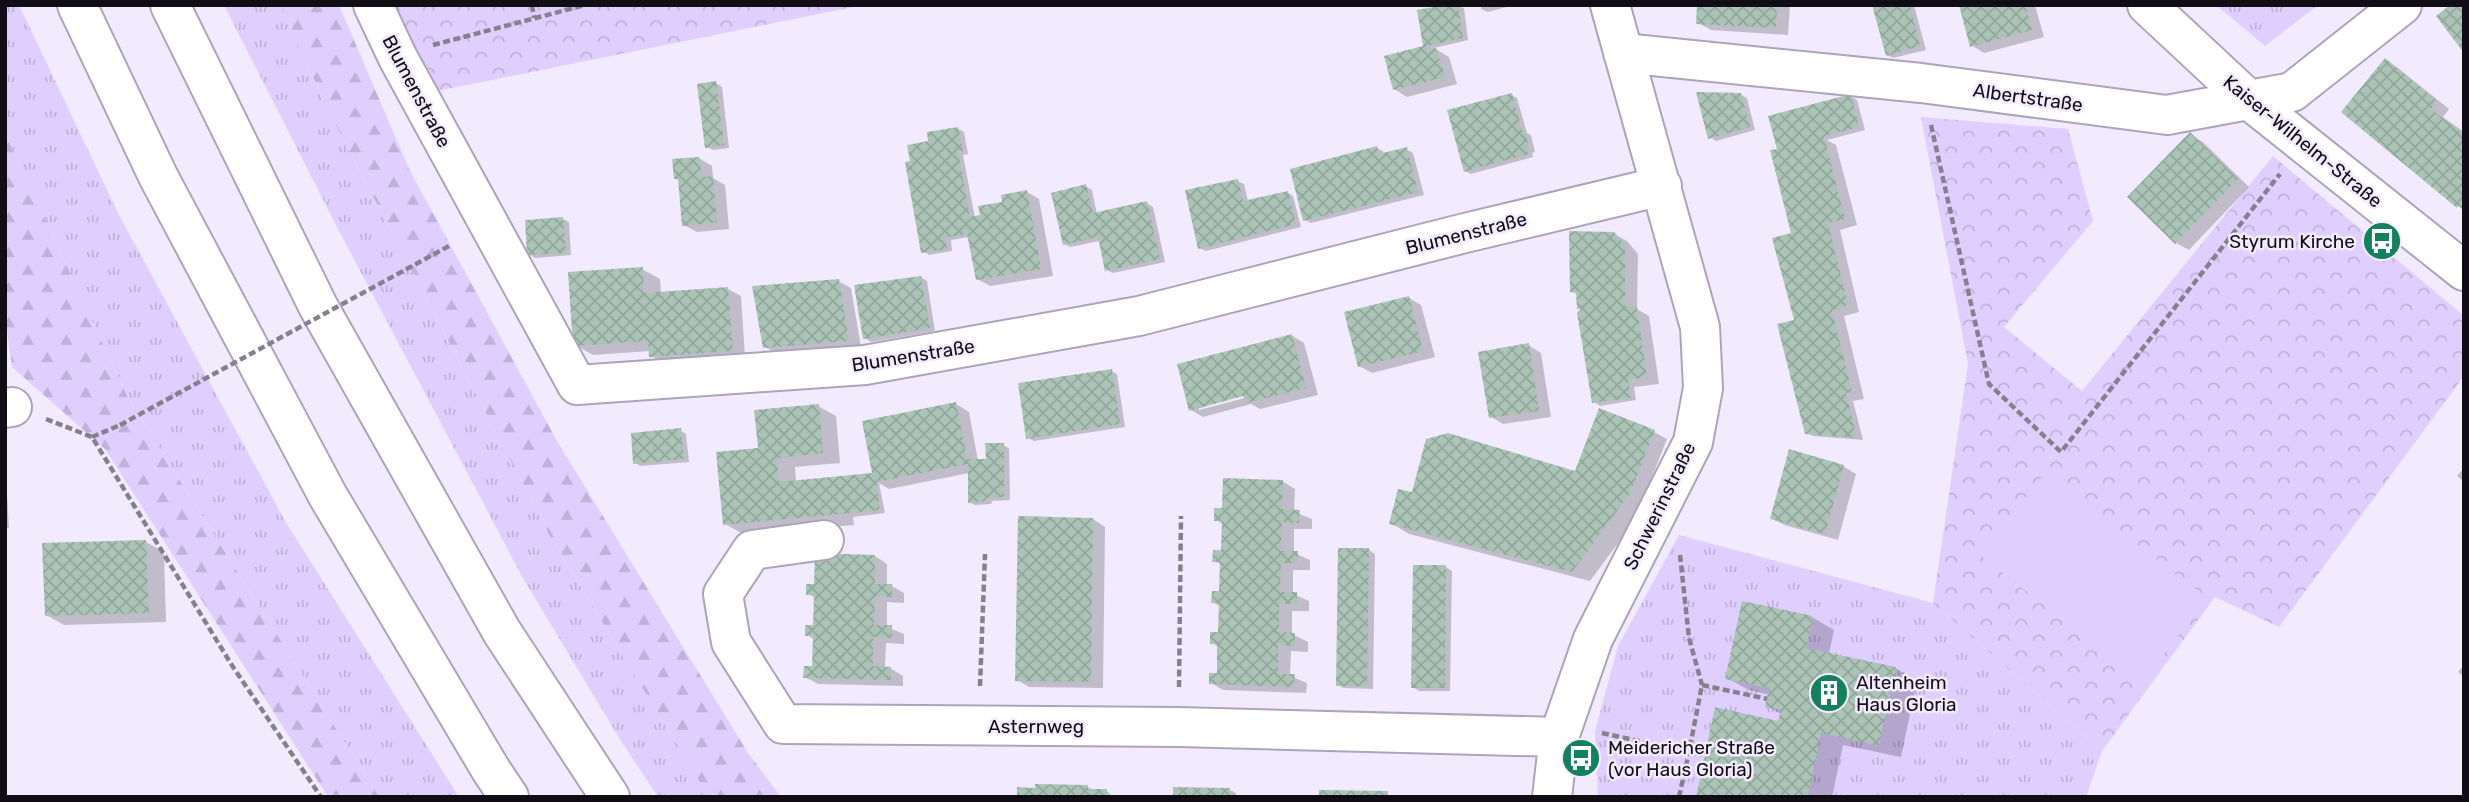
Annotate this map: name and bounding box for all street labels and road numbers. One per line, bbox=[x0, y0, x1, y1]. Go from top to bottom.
street label: Blumenstraße bbox=[377, 31, 456, 152]
street label: Kaiser-Wilhelm-Straße bbox=[2219, 70, 2387, 213]
street label: Albertstraße bbox=[1972, 78, 2084, 117]
street label: Blumenstraße bbox=[1403, 207, 1529, 260]
street label: Blumenstraße bbox=[850, 334, 976, 377]
street label: Schwerinstraße bbox=[1619, 439, 1700, 574]
street label: Asternweg bbox=[988, 715, 1084, 738]

